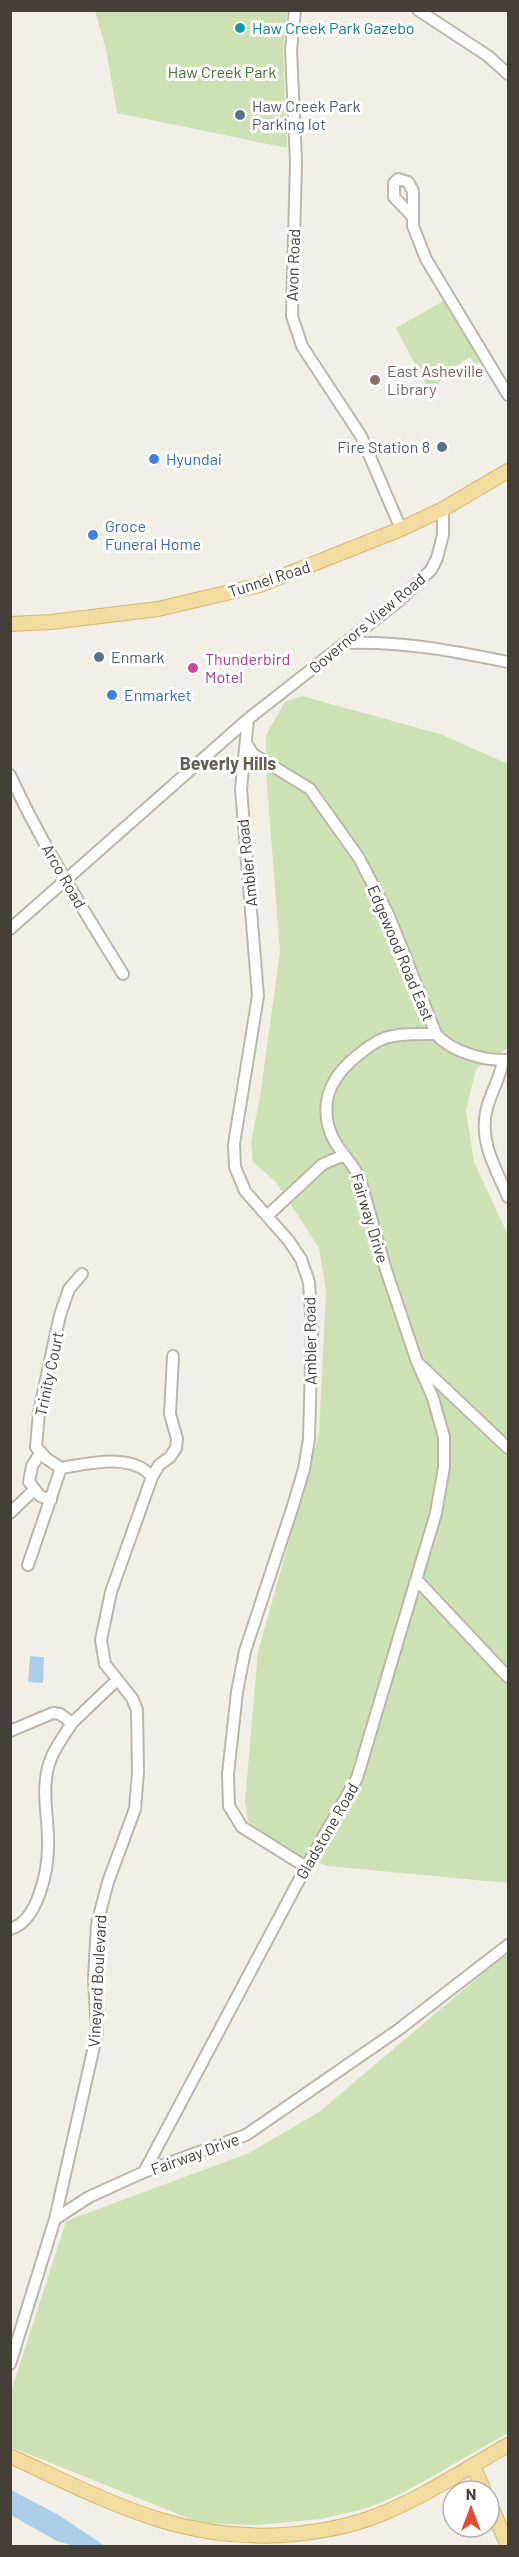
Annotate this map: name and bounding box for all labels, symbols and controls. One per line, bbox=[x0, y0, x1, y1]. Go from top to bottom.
place label: Haw Creek Park Gazebo bbox=[252, 18, 415, 37]
marker: Haw Creek Park Gazebo bbox=[233, 21, 247, 35]
park label: Haw Creek Park bbox=[168, 62, 276, 81]
place label: Haw Creek Park Parking lot bbox=[252, 96, 360, 133]
marker: Haw Creek Park Parking lot bbox=[233, 108, 247, 122]
street label: Avon Road bbox=[282, 228, 303, 302]
place label: East Asheville Library bbox=[387, 361, 483, 398]
marker: East Asheville Library bbox=[368, 373, 382, 387]
place label: Fire Station 8 bbox=[337, 437, 430, 456]
marker: Fire Station 8 bbox=[435, 440, 449, 454]
place label: Hyundai bbox=[166, 449, 222, 468]
marker: Hyundai bbox=[147, 452, 161, 466]
place label: Groce Funeral Home bbox=[105, 516, 201, 553]
marker: Groce Funeral Home bbox=[86, 528, 100, 542]
street label: Tunnel Road bbox=[226, 556, 312, 601]
street label: Governors View Road bbox=[305, 569, 429, 677]
place label: Enmark bbox=[111, 647, 165, 666]
place label: Thunderbird Motel bbox=[205, 649, 290, 686]
marker: Enmark bbox=[92, 650, 106, 664]
marker: Thunderbird Motel bbox=[186, 661, 200, 675]
place label: Enmarket bbox=[124, 685, 192, 704]
marker: Enmarket bbox=[105, 688, 119, 702]
district label: Beverly Hills bbox=[180, 752, 276, 774]
street label: Ambler Road bbox=[232, 818, 261, 908]
street label: Arco Road bbox=[38, 840, 90, 911]
street label: Edgewood Road East bbox=[364, 882, 439, 1024]
street label: Fairway Drive bbox=[348, 1171, 393, 1265]
street label: Ambler Road bbox=[299, 1297, 320, 1385]
street label: Trinity Court bbox=[30, 1330, 67, 1418]
street label: Gladstone Road bbox=[291, 1779, 362, 1882]
street label: Vineyard Boulevard bbox=[84, 1914, 109, 2048]
street label: Fairway Drive bbox=[148, 2129, 242, 2178]
north arrow bbox=[441, 2479, 501, 2539]
text: N bbox=[466, 2484, 476, 2503]

